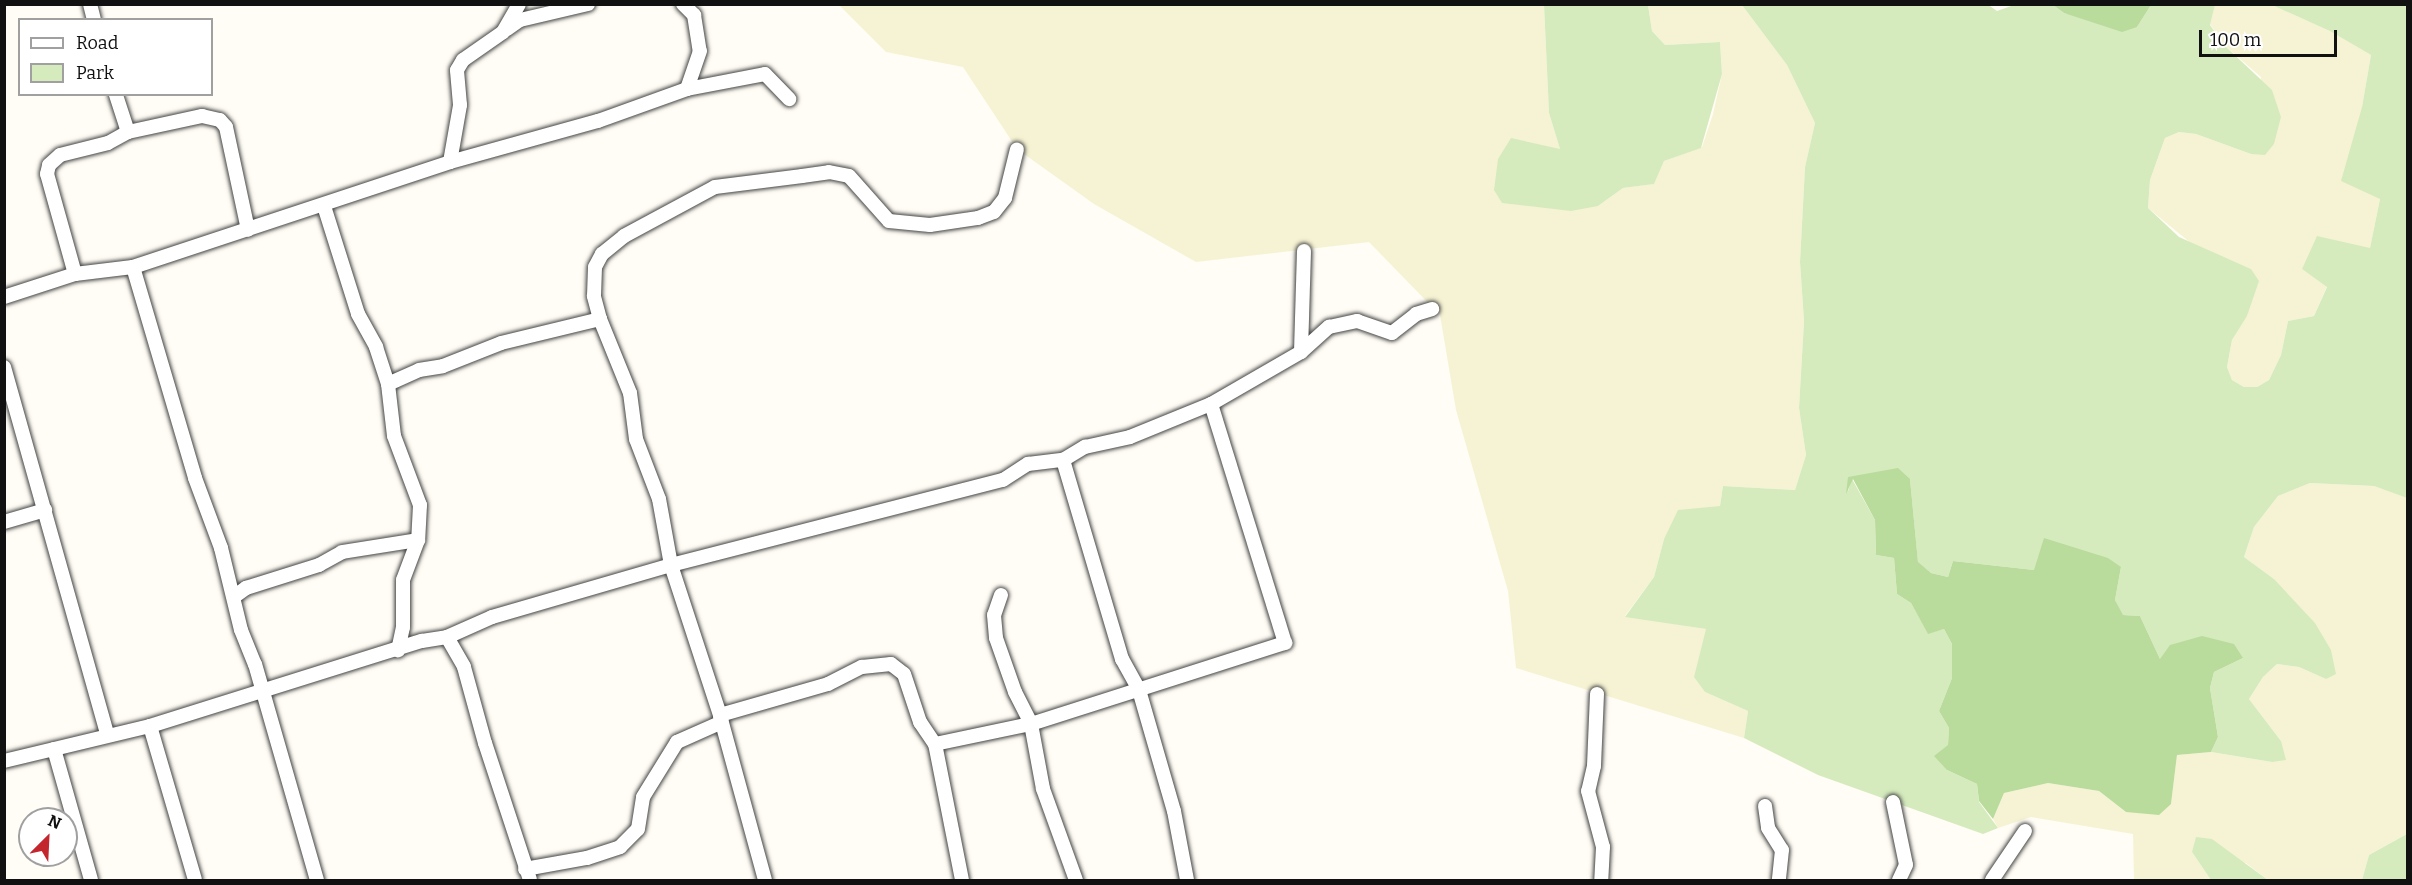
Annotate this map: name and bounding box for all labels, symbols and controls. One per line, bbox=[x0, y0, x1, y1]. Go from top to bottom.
legend bbox=[18, 18, 213, 96]
scale bar bbox=[2202, 18, 2340, 56]
text: 100 m bbox=[2210, 29, 2261, 51]
text: Road bbox=[76, 32, 118, 54]
text: Park bbox=[76, 62, 114, 84]
north arrow bbox=[18, 807, 78, 867]
text: N bbox=[45, 811, 64, 833]

